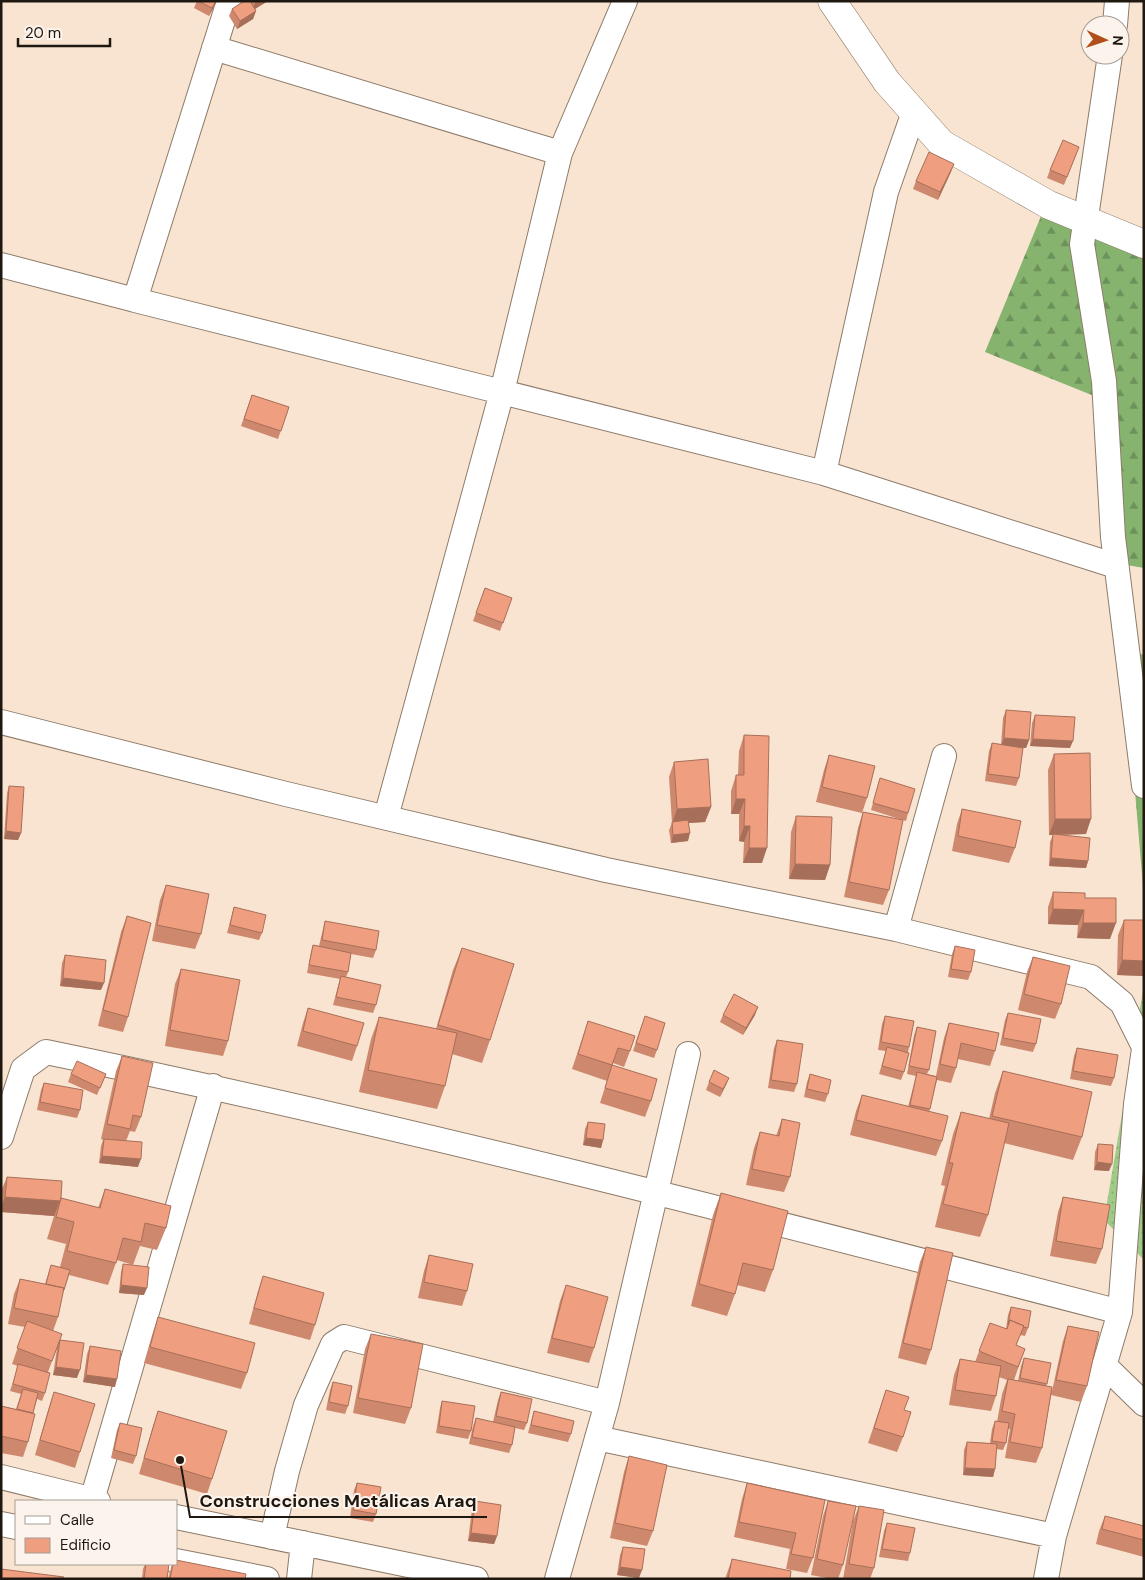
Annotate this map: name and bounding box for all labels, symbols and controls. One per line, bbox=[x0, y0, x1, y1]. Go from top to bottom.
scale bar bbox=[18, 15, 110, 47]
north arrow bbox=[1080, 15, 1130, 65]
text: 20 m bbox=[25, 23, 61, 43]
text: N bbox=[1109, 35, 1127, 46]
callout: Construcciones Metálicas Araq bbox=[190, 1484, 487, 1517]
text: Construcciones Metálicas Araq bbox=[200, 1489, 476, 1513]
legend bbox=[15, 1500, 178, 1565]
text: Calle bbox=[60, 1510, 94, 1530]
text: Edificio bbox=[60, 1535, 111, 1555]

